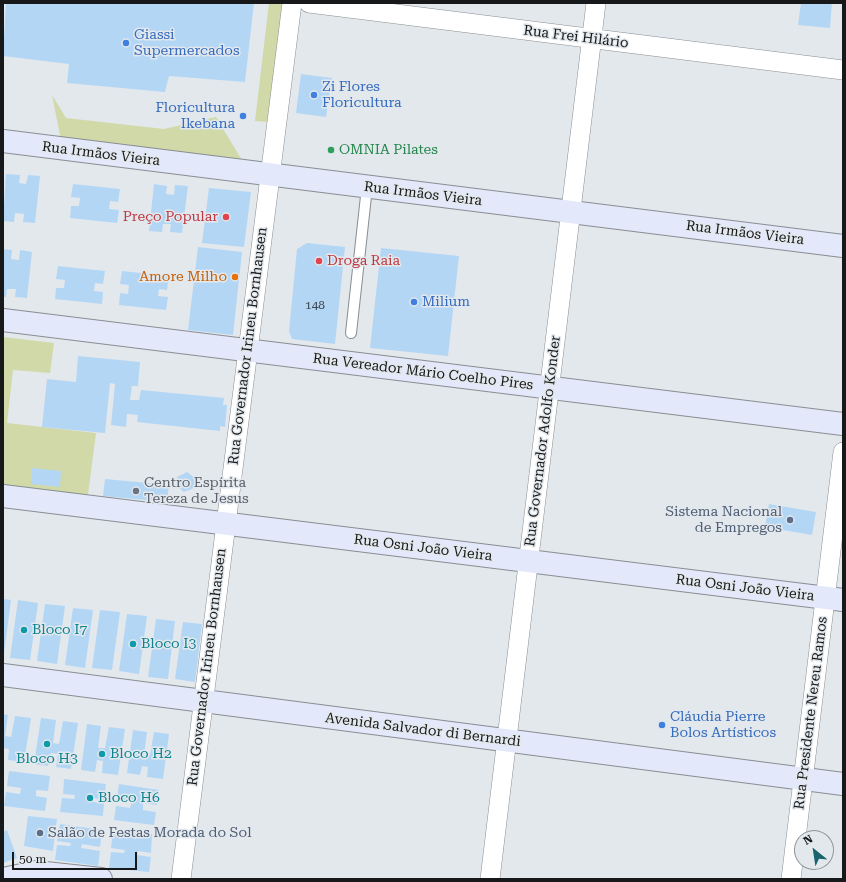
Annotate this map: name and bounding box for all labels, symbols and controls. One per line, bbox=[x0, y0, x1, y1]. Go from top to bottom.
street label: Rua Frei Hilário bbox=[522, 22, 630, 52]
place label: Giassi Supermercados bbox=[134, 27, 240, 60]
marker: Giassi Supermercados bbox=[121, 38, 131, 48]
place label: Zi Flores Floricultura bbox=[322, 79, 402, 112]
marker: Zi Flores Floricultura bbox=[309, 90, 319, 100]
place label: Floricultura Ikebana bbox=[155, 100, 235, 132]
marker: Floricultura Ikebana bbox=[238, 111, 248, 121]
street label: Rua Irmãos Vieira bbox=[41, 138, 161, 170]
place label: OMNIA Pilates bbox=[339, 142, 438, 158]
marker: OMNIA Pilates bbox=[326, 145, 336, 155]
street label: Rua Irmãos Vieira bbox=[363, 178, 483, 210]
place label: Preço Popular bbox=[123, 209, 218, 225]
marker: Preço Popular bbox=[221, 212, 231, 222]
street label: Rua Irmãos Vieira bbox=[685, 217, 805, 249]
street label: Rua Governador Irineu Bornhausen bbox=[225, 226, 271, 466]
place label: Droga Raia bbox=[327, 253, 400, 269]
marker: Droga Raia bbox=[314, 256, 324, 266]
place label: Amore Milho bbox=[139, 269, 227, 285]
marker: Amore Milho bbox=[230, 272, 240, 282]
place label: Milium bbox=[422, 294, 470, 310]
marker: Milium bbox=[409, 297, 419, 307]
house number: 148 bbox=[305, 298, 325, 312]
street label: Rua Governador Adolfo Konder bbox=[522, 334, 564, 548]
street label: Rua Vereador Mário Coelho Pires bbox=[312, 350, 534, 394]
place label: Centro Espírita Tereza de Jesus bbox=[144, 475, 249, 508]
marker: Centro Espírita Tereza de Jesus bbox=[131, 486, 141, 496]
place label: Sistema Nacional de Empregos bbox=[665, 504, 782, 536]
marker: Sistema Nacional de Empregos bbox=[785, 515, 795, 525]
street label: Rua Osni João Vieira bbox=[353, 531, 493, 565]
street label: Rua Governador Irineu Bornhausen bbox=[184, 547, 230, 787]
street label: Rua Osni João Vieira bbox=[675, 571, 815, 605]
street label: Rua Presidente Nereu Ramos bbox=[791, 616, 831, 810]
place label: Bloco I7 bbox=[32, 622, 87, 638]
marker: Bloco I7 bbox=[19, 625, 29, 635]
place label: Bloco I3 bbox=[141, 636, 196, 652]
marker: Bloco I3 bbox=[128, 639, 138, 649]
place label: Cláudia Pierre Bolos Artísticos bbox=[670, 709, 776, 742]
street label: Avenida Salvador di Bernardi bbox=[324, 710, 522, 750]
marker: Cláudia Pierre Bolos Artísticos bbox=[657, 720, 667, 730]
marker: Bloco H3 bbox=[42, 739, 52, 749]
place label: Bloco H2 bbox=[110, 746, 172, 762]
marker: Bloco H2 bbox=[97, 749, 107, 759]
place label: Bloco H3 bbox=[16, 751, 78, 767]
place label: Bloco H6 bbox=[98, 790, 160, 806]
marker: Bloco H6 bbox=[85, 793, 95, 803]
place label: Salão de Festas Morada do Sol bbox=[48, 825, 251, 841]
marker: Salão de Festas Morada do Sol bbox=[35, 828, 45, 838]
north arrow bbox=[794, 830, 834, 870]
text: N bbox=[801, 832, 815, 848]
scale bar bbox=[14, 844, 139, 870]
text: 50 m bbox=[19, 852, 46, 866]

